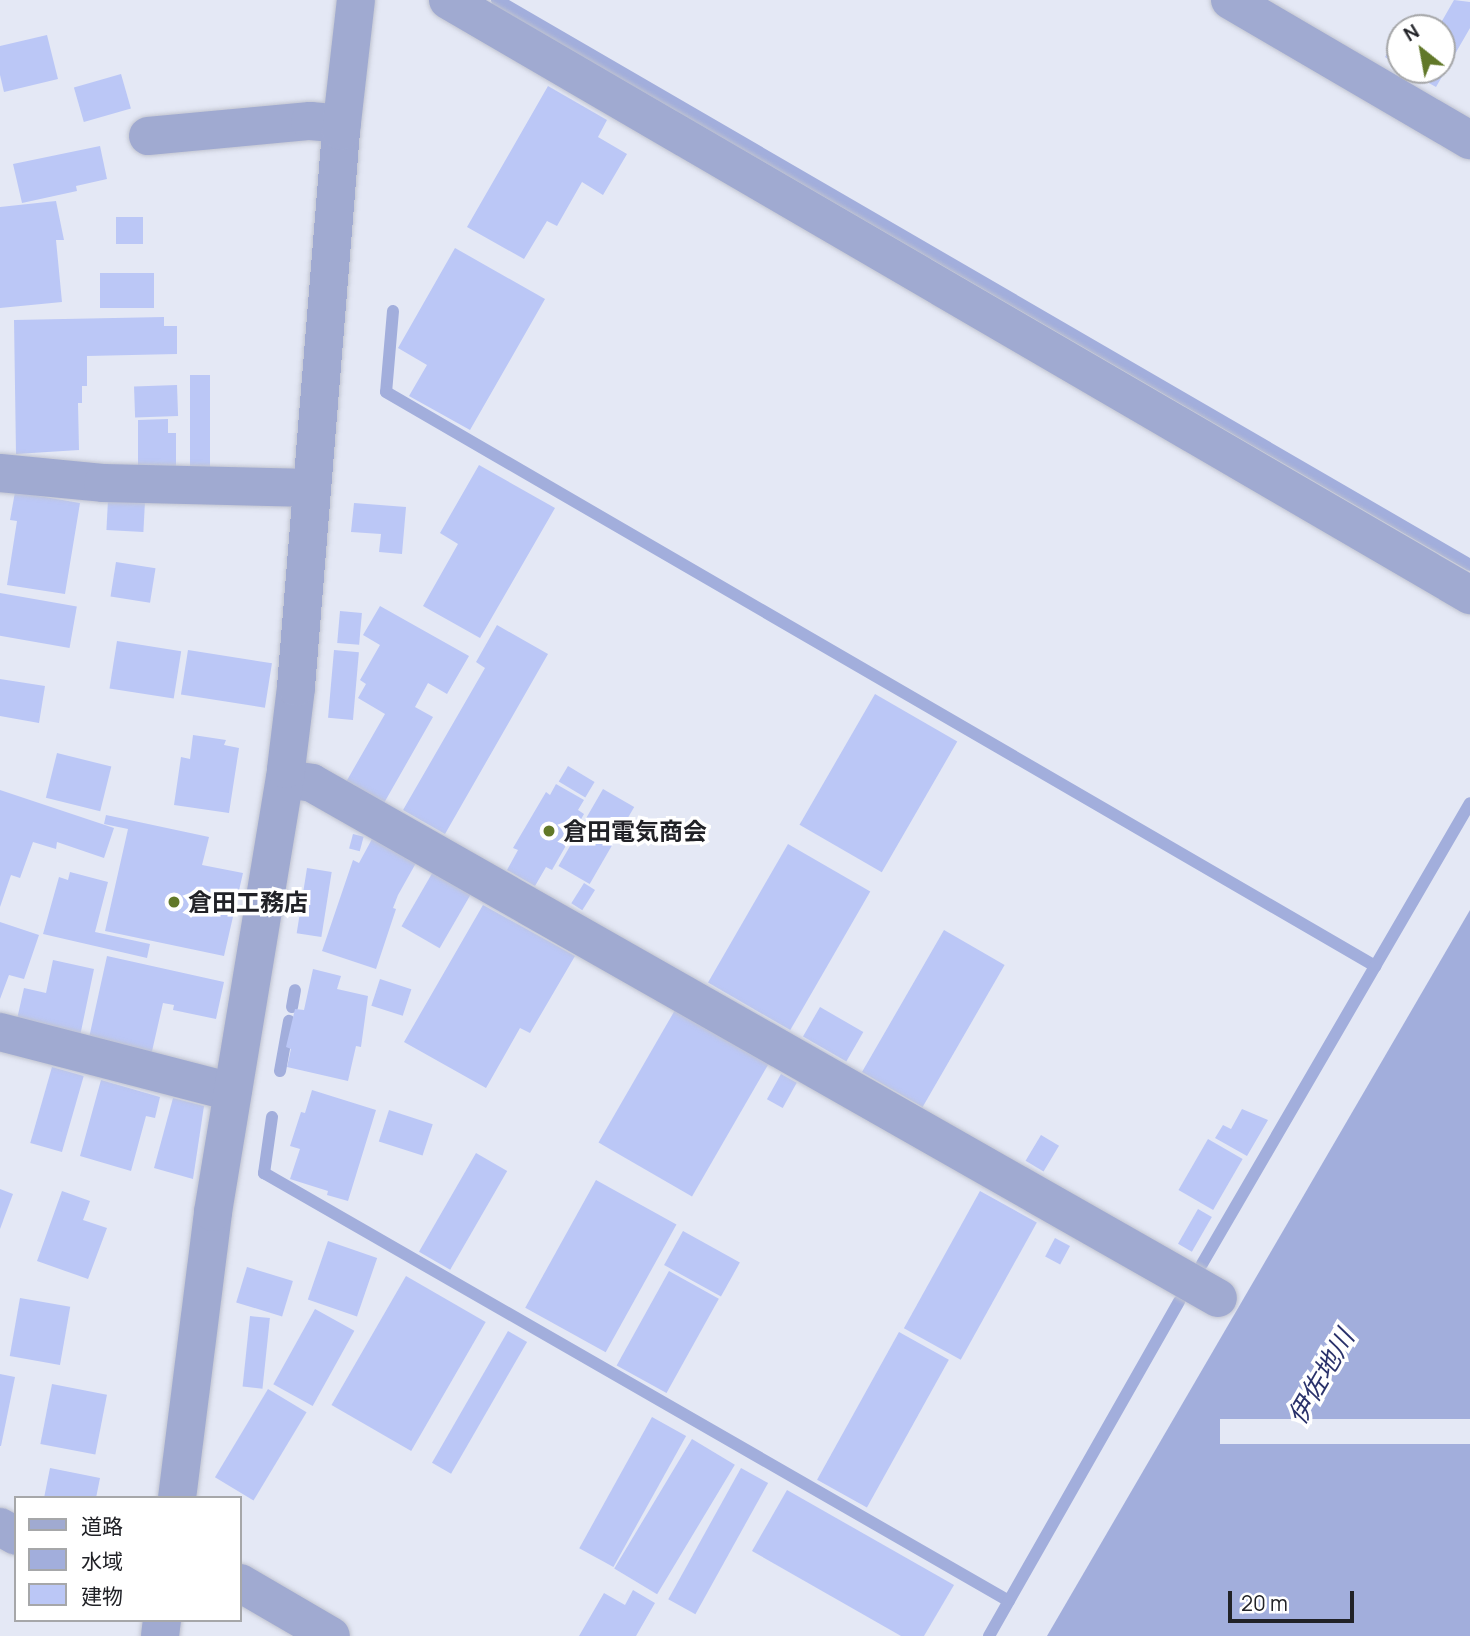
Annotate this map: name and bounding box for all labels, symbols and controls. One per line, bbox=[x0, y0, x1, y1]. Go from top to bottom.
north arrow bbox=[1386, 14, 1456, 84]
text: N bbox=[1399, 18, 1424, 47]
place label: 倉田電気商会 bbox=[563, 817, 707, 845]
marker: 倉田電気商会 bbox=[541, 823, 557, 839]
place label: 倉田工務店 bbox=[188, 888, 308, 916]
marker: 倉田工務店 bbox=[166, 894, 182, 910]
water label: 伊佐地川 bbox=[1281, 1324, 1361, 1430]
legend bbox=[14, 1496, 242, 1622]
text: 道路 bbox=[81, 1512, 123, 1540]
text: 水域 bbox=[81, 1547, 123, 1575]
scale bar bbox=[1232, 1576, 1358, 1620]
text: 建物 bbox=[81, 1582, 123, 1610]
text: 20 m bbox=[1241, 1589, 1288, 1617]

